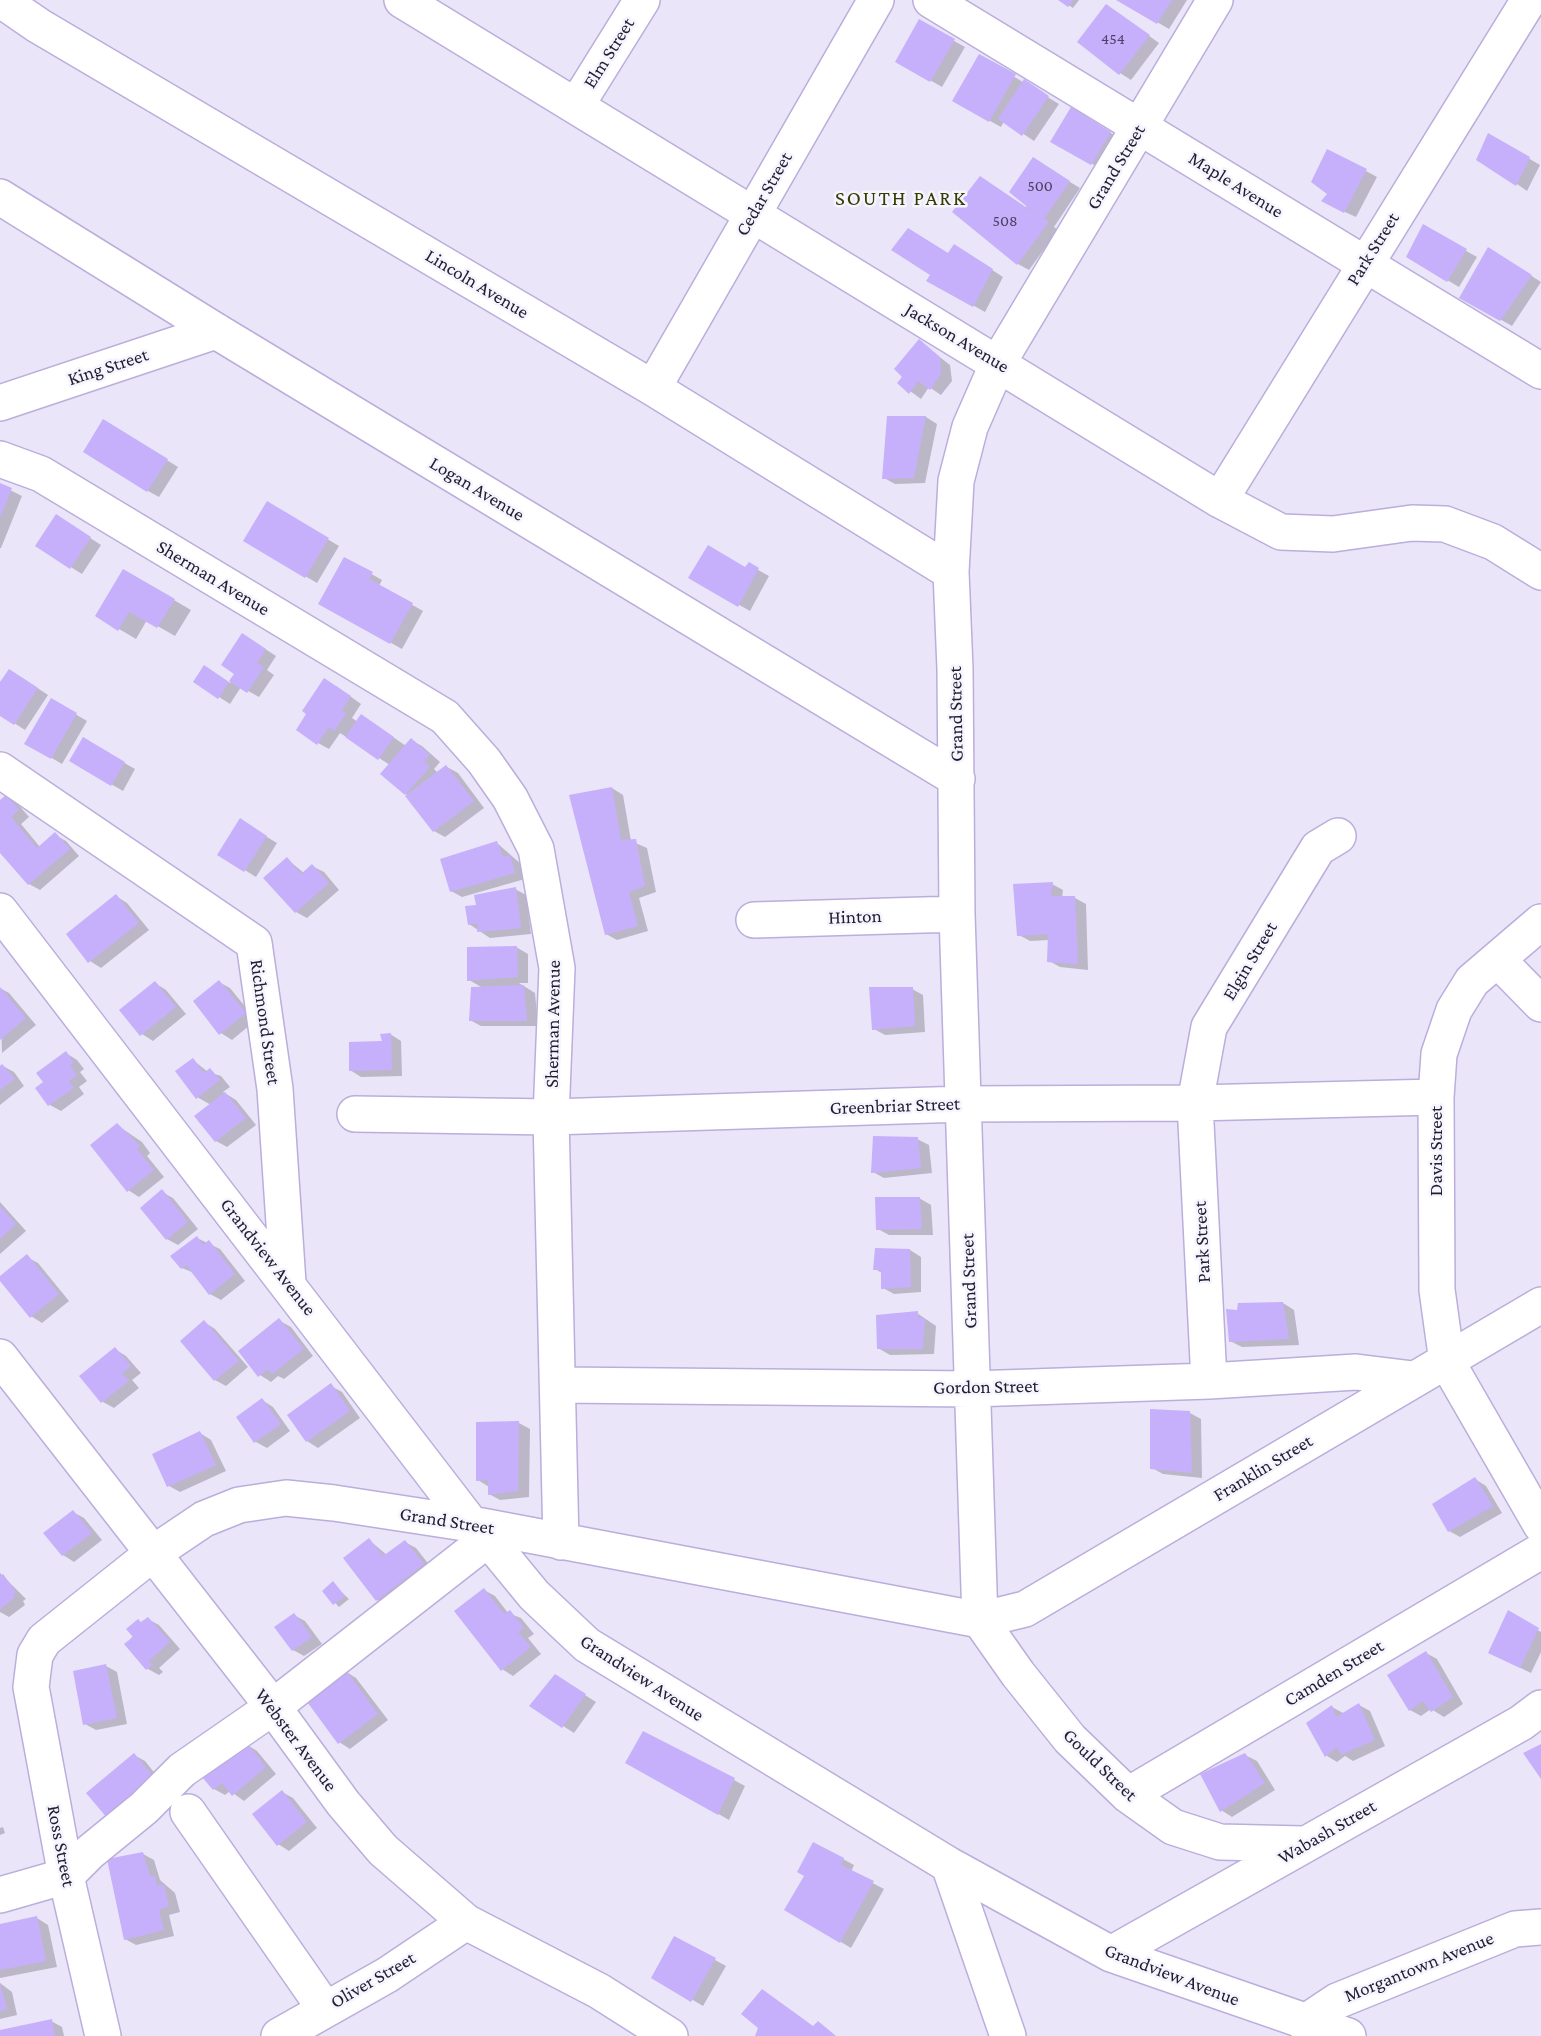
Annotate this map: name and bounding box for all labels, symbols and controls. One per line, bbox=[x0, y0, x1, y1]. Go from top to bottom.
street label: Elm Street bbox=[578, 14, 640, 92]
house number: 454 bbox=[1101, 29, 1125, 49]
street label: Grand Street bbox=[1082, 120, 1150, 214]
street label: Maple Avenue bbox=[1184, 147, 1288, 223]
street label: Cedar Street bbox=[731, 148, 797, 240]
house number: 500 bbox=[1027, 176, 1053, 196]
district label: SOUTH PARK bbox=[836, 186, 966, 212]
street label: Park Street bbox=[1342, 208, 1404, 290]
house number: 508 bbox=[992, 211, 1018, 231]
street label: Lincoln Avenue bbox=[421, 244, 533, 324]
street label: Jackson Avenue bbox=[901, 298, 1013, 378]
street label: King Street bbox=[65, 343, 151, 391]
street label: Logan Avenue bbox=[425, 452, 529, 526]
street label: Sherman Avenue bbox=[152, 535, 274, 621]
street label: Grand Street bbox=[944, 666, 968, 762]
street label: Hinton bbox=[828, 905, 882, 929]
street label: Elgin Street bbox=[1218, 918, 1282, 1004]
street label: Richmond Street bbox=[245, 958, 285, 1086]
street label: Sherman Avenue bbox=[540, 960, 566, 1088]
street label: Greenbriar Street bbox=[829, 1092, 961, 1120]
street label: Davis Street bbox=[1425, 1106, 1447, 1196]
street label: Grandview Avenue bbox=[215, 1194, 321, 1320]
street label: Park Street bbox=[1188, 1201, 1216, 1283]
street label: Grand Street bbox=[956, 1233, 982, 1329]
street label: Gordon Street bbox=[933, 1375, 1039, 1399]
street label: Franklin Street bbox=[1209, 1429, 1317, 1507]
street label: Grand Street bbox=[398, 1502, 496, 1540]
street label: Grandview Avenue bbox=[576, 1630, 708, 1726]
street label: Camden Street bbox=[1280, 1634, 1388, 1712]
street label: Webster Avenue bbox=[250, 1684, 342, 1796]
street label: Gould Street bbox=[1058, 1724, 1142, 1806]
street label: Wabash Street bbox=[1274, 1795, 1380, 1869]
street label: Ross Street bbox=[42, 1803, 80, 1889]
street label: Morgantown Avenue bbox=[1341, 1927, 1497, 2007]
street label: Grandview Avenue bbox=[1101, 1939, 1243, 2011]
street label: Oliver Street bbox=[326, 1947, 420, 2013]

